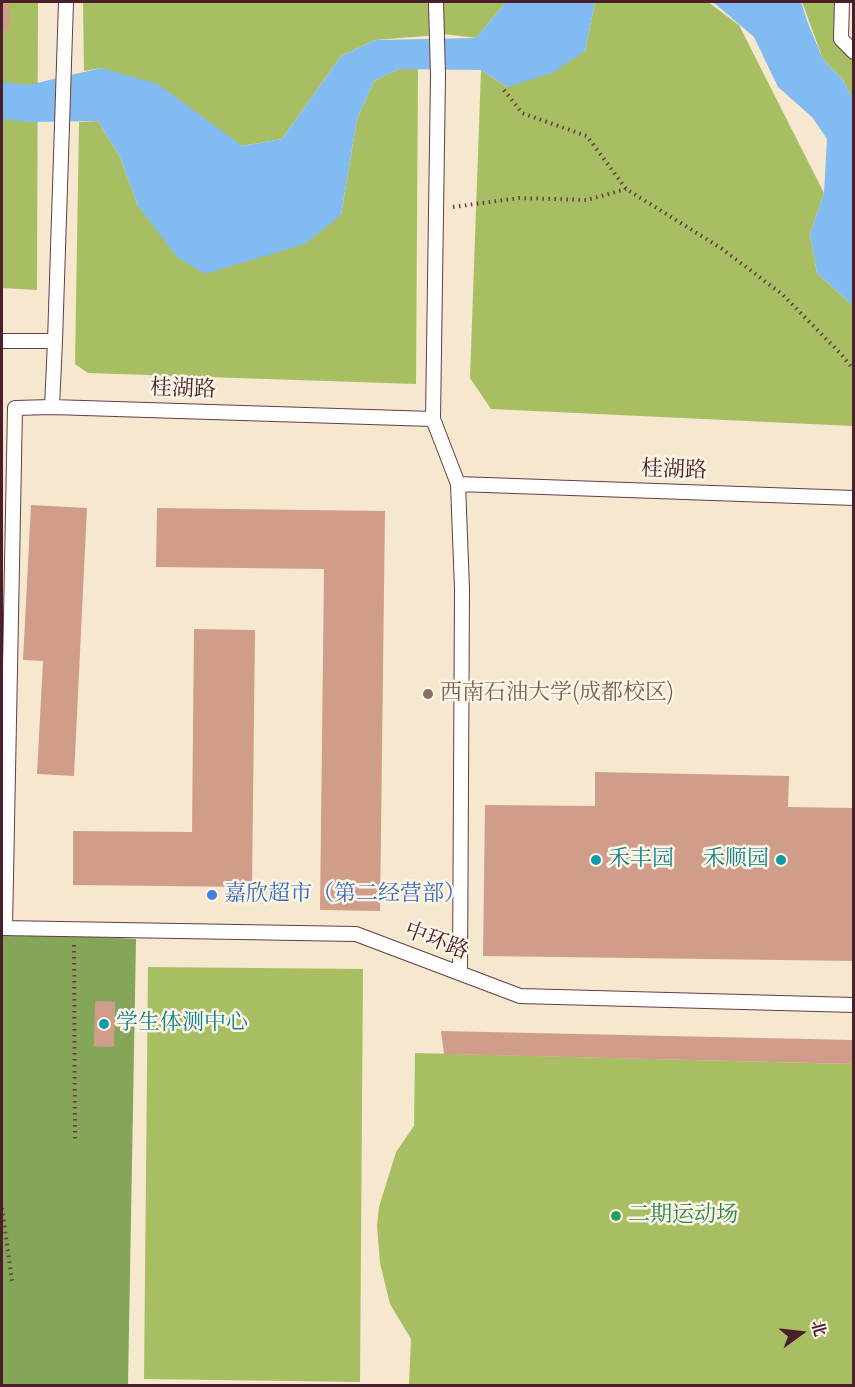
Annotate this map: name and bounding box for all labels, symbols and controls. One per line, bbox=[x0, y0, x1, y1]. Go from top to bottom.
street label: 桂湖路 bbox=[150, 376, 216, 404]
street label: 桂湖路 bbox=[641, 457, 707, 485]
place label: 西南石油大学(成都校区) bbox=[440, 681, 674, 707]
marker: 西南石油大学(成都校区) bbox=[421, 687, 435, 701]
place label: 禾丰园 bbox=[608, 847, 674, 873]
place label: 禾顺园 bbox=[703, 847, 769, 873]
marker: 禾丰园 bbox=[589, 853, 603, 867]
marker: 禾顺园 bbox=[774, 853, 788, 867]
place label: 嘉欣超市（第二经营部） bbox=[224, 882, 466, 908]
marker: 嘉欣超市（第二经营部） bbox=[205, 888, 219, 902]
street label: 中环路 bbox=[400, 918, 472, 966]
place label: 学生体测中心 bbox=[116, 1011, 248, 1037]
marker: 学生体测中心 bbox=[97, 1017, 111, 1031]
place label: 二期运动场 bbox=[628, 1203, 738, 1229]
marker: 二期运动场 bbox=[609, 1209, 623, 1223]
north arrow bbox=[771, 1303, 831, 1363]
text: 北 bbox=[806, 1318, 831, 1339]

